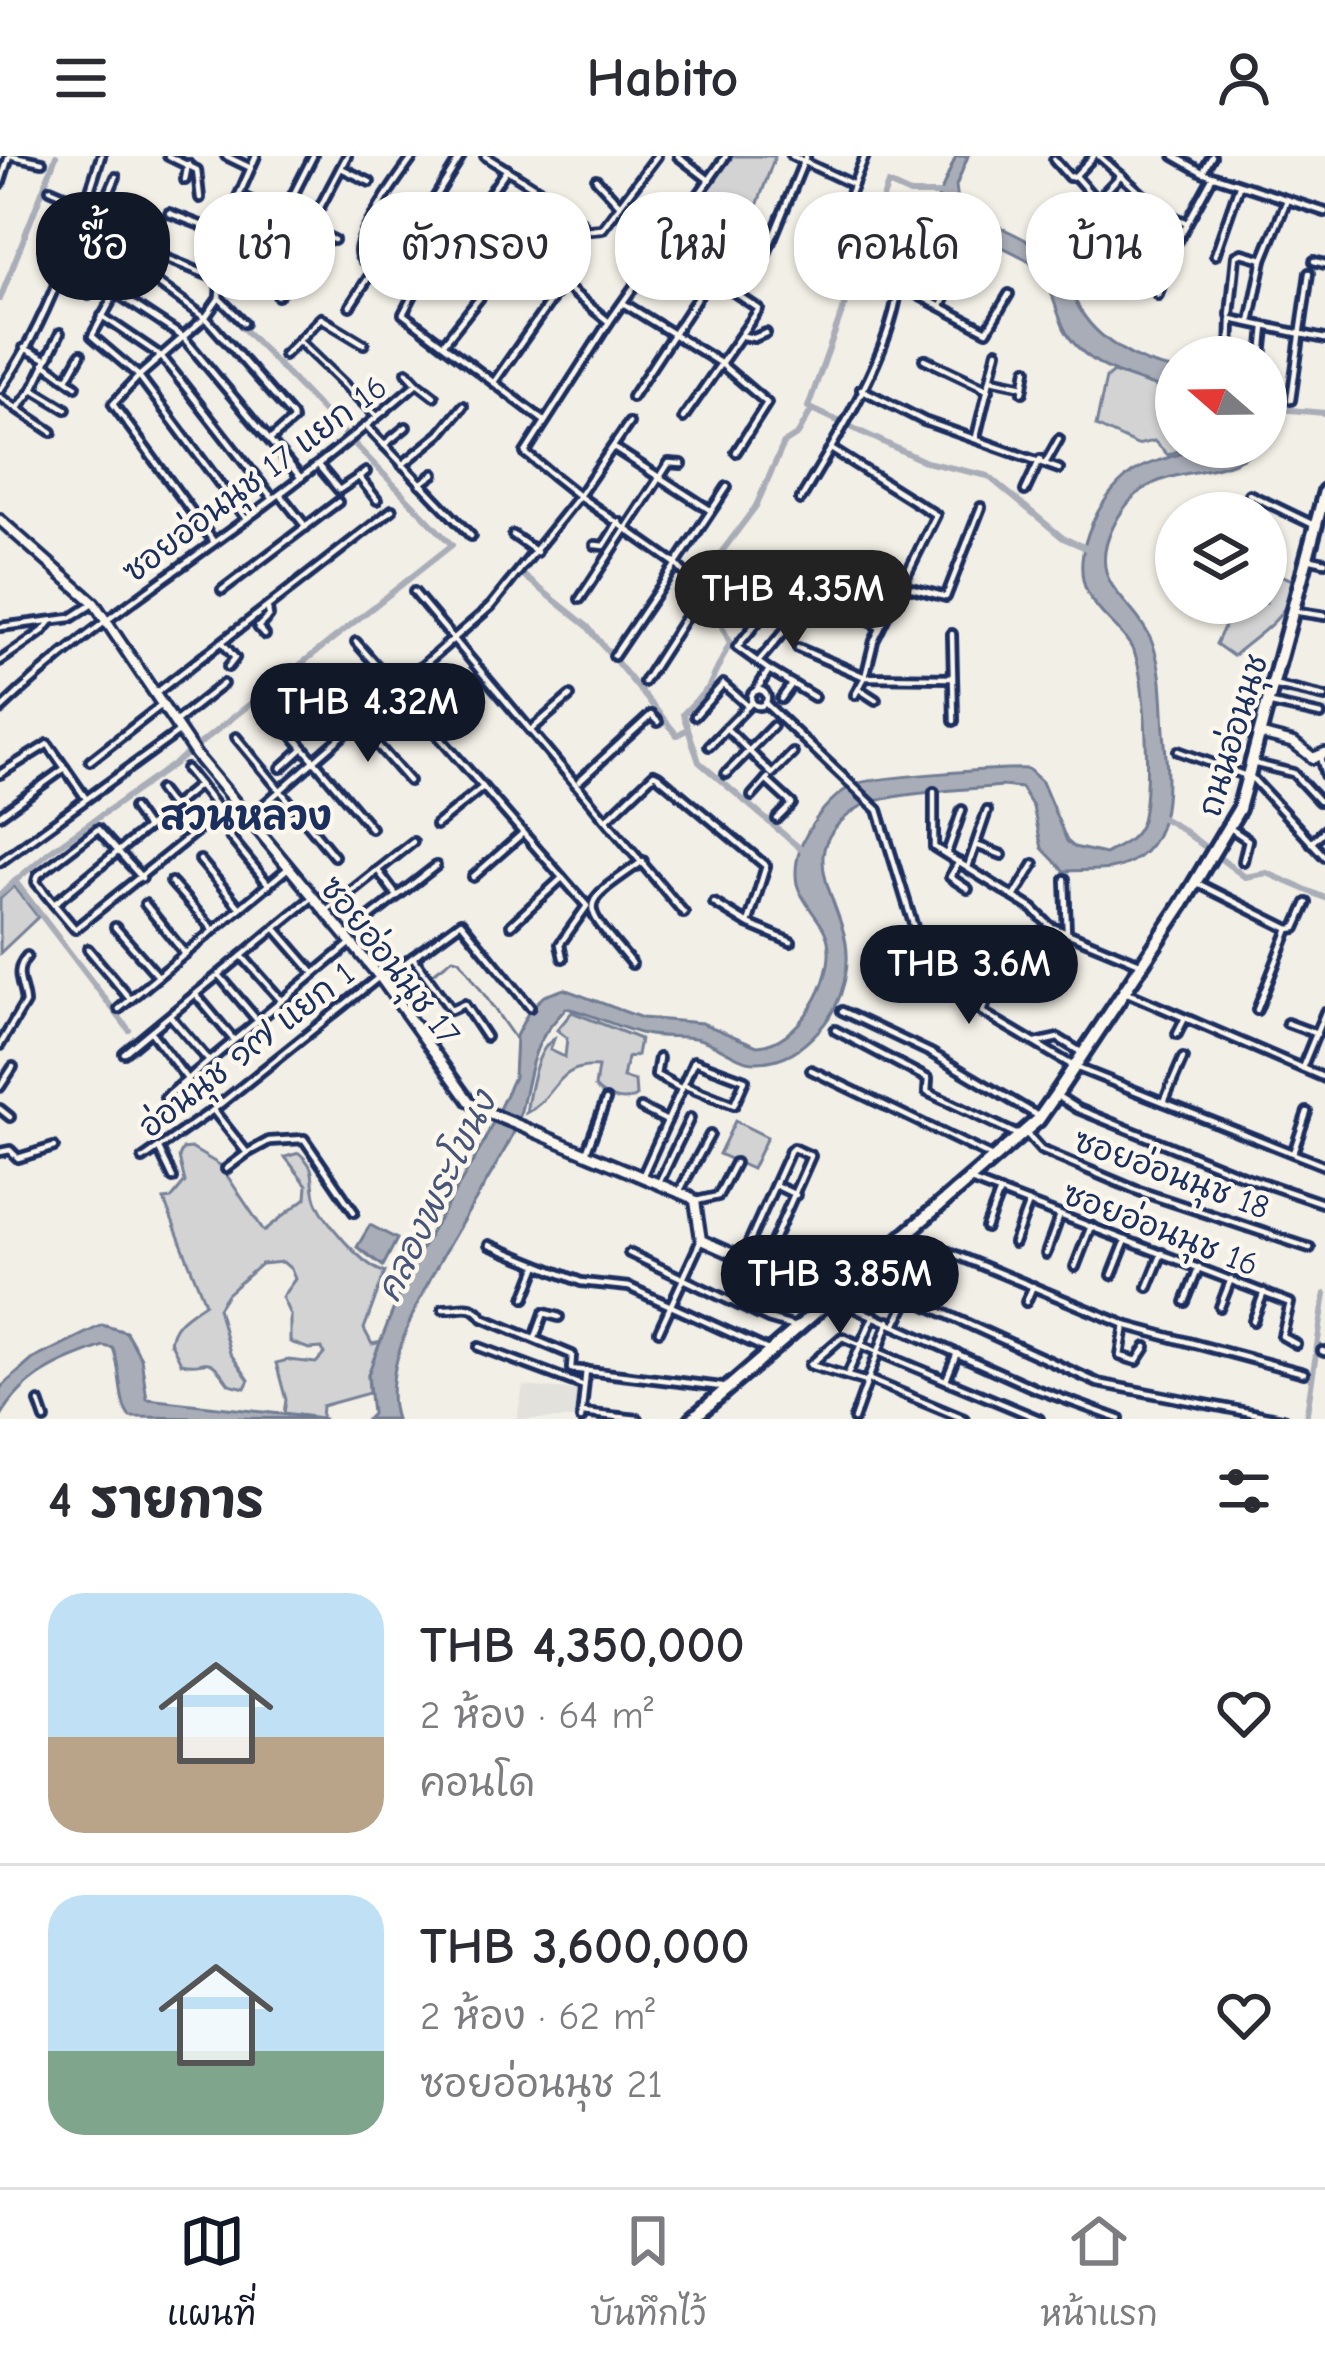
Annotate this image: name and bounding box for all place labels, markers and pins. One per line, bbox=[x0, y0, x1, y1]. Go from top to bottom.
pin: THB 4.35M bbox=[656, 550, 930, 652]
pin: THB 4.32M bbox=[231, 663, 505, 765]
pin: THB 3.6M bbox=[845, 925, 1093, 1027]
pin: THB 3.85M bbox=[703, 1235, 977, 1337]

